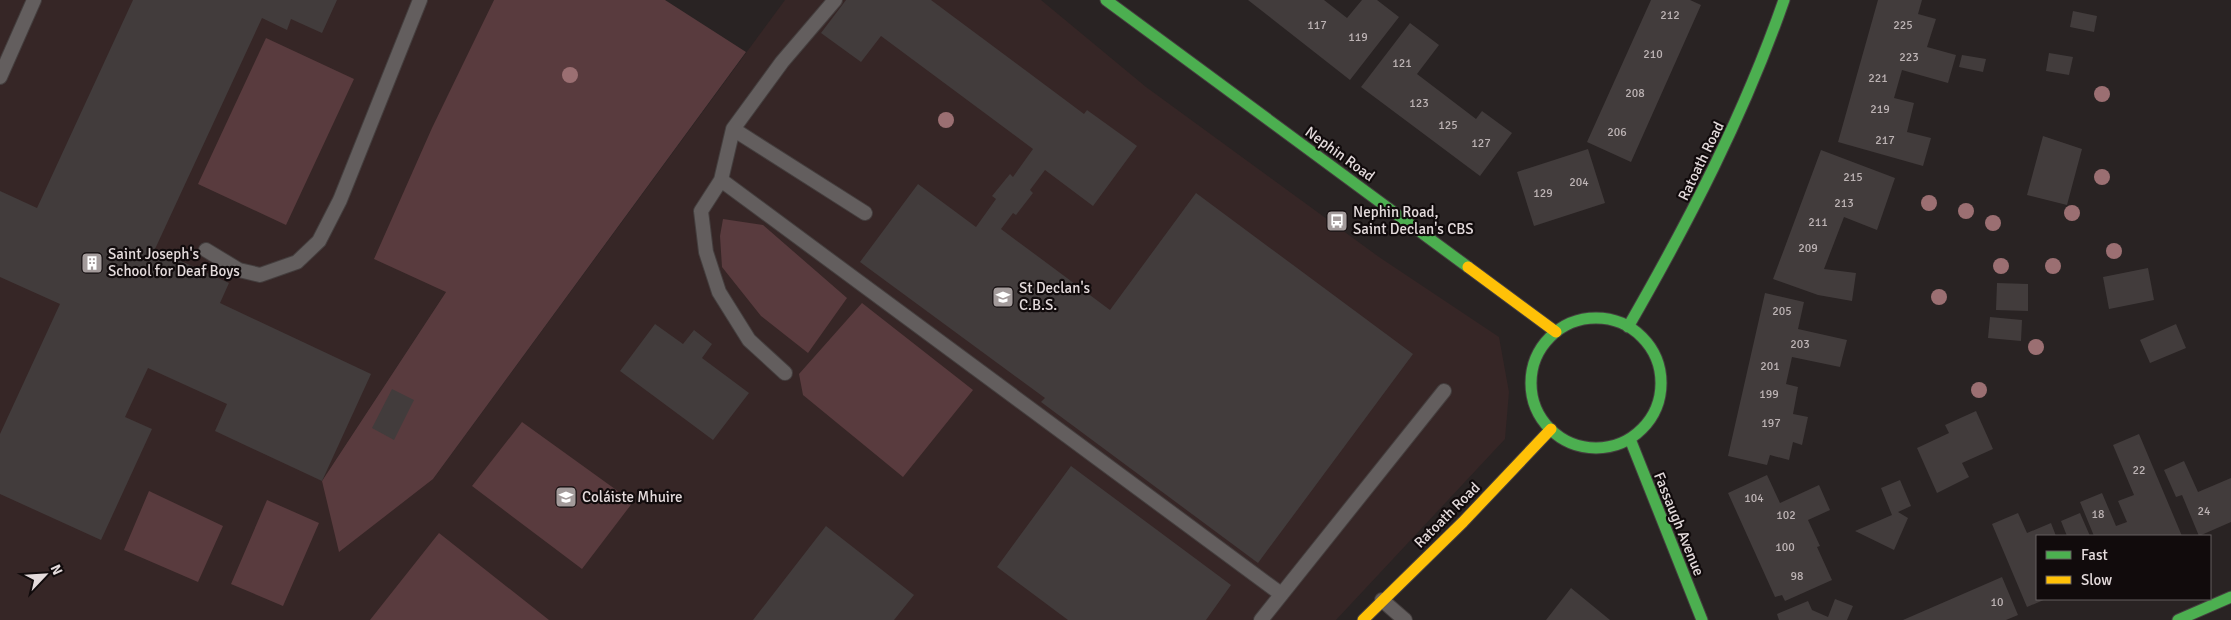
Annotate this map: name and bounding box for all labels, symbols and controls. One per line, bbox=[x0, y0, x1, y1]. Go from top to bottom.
house number: 212 bbox=[1660, 8, 1680, 23]
house number: 117 bbox=[1307, 18, 1327, 33]
house number: 225 bbox=[1893, 18, 1913, 33]
house number: 119 bbox=[1348, 30, 1368, 45]
house number: 210 bbox=[1643, 47, 1663, 62]
house number: 223 bbox=[1899, 50, 1919, 65]
house number: 121 bbox=[1392, 56, 1412, 71]
house number: 221 bbox=[1868, 71, 1888, 86]
house number: 208 bbox=[1625, 86, 1645, 101]
house number: 123 bbox=[1409, 96, 1429, 111]
house number: 219 bbox=[1870, 102, 1890, 117]
house number: 125 bbox=[1438, 118, 1458, 133]
street label: Ratoath Road bbox=[1674, 119, 1728, 203]
street label: Nephin Road bbox=[1302, 123, 1378, 185]
house number: 206 bbox=[1607, 125, 1627, 140]
house number: 217 bbox=[1875, 133, 1895, 148]
house number: 127 bbox=[1471, 136, 1491, 151]
house number: 215 bbox=[1843, 170, 1863, 185]
house number: 204 bbox=[1569, 175, 1589, 190]
house number: 129 bbox=[1533, 186, 1553, 201]
house number: 213 bbox=[1834, 196, 1854, 211]
place label: Nephin Road, Saint Declan's CBS bbox=[1353, 203, 1474, 238]
bus stop icon: Nephin Road, Saint Declan's CBS bbox=[1325, 209, 1349, 233]
house number: 211 bbox=[1808, 215, 1828, 230]
house number: 209 bbox=[1798, 241, 1818, 256]
place label: Saint Joseph's School for Deaf Boys bbox=[108, 245, 240, 280]
building icon: Saint Joseph's School for Deaf Boys bbox=[80, 251, 104, 275]
place label: St Declan's C.B.S. bbox=[1019, 279, 1090, 314]
school or university icon: St Declan's C.B.S. bbox=[991, 285, 1015, 309]
house number: 205 bbox=[1772, 304, 1792, 319]
house number: 203 bbox=[1790, 337, 1810, 352]
house number: 201 bbox=[1760, 359, 1780, 374]
house number: 199 bbox=[1759, 387, 1779, 402]
house number: 197 bbox=[1761, 416, 1781, 431]
house number: 22 bbox=[2133, 463, 2145, 478]
street label: Fassaugh Avenue bbox=[1650, 470, 1708, 578]
street label: Ratoath Road bbox=[1410, 478, 1484, 552]
school or university icon: Coláiste Mhuire bbox=[554, 485, 578, 509]
place label: Coláiste Mhuire bbox=[582, 488, 683, 506]
house number: 104 bbox=[1744, 491, 1764, 506]
house number: 24 bbox=[2198, 504, 2211, 519]
house number: 18 bbox=[2092, 507, 2104, 522]
house number: 102 bbox=[1776, 508, 1796, 523]
legend bbox=[2036, 535, 2211, 600]
house number: 100 bbox=[1775, 540, 1795, 555]
text: Fast bbox=[2081, 546, 2108, 564]
north arrow bbox=[20, 550, 70, 600]
text: N bbox=[47, 562, 66, 578]
house number: 98 bbox=[1791, 569, 1803, 584]
text: Slow bbox=[2081, 571, 2112, 589]
house number: 10 bbox=[1991, 595, 2003, 610]

